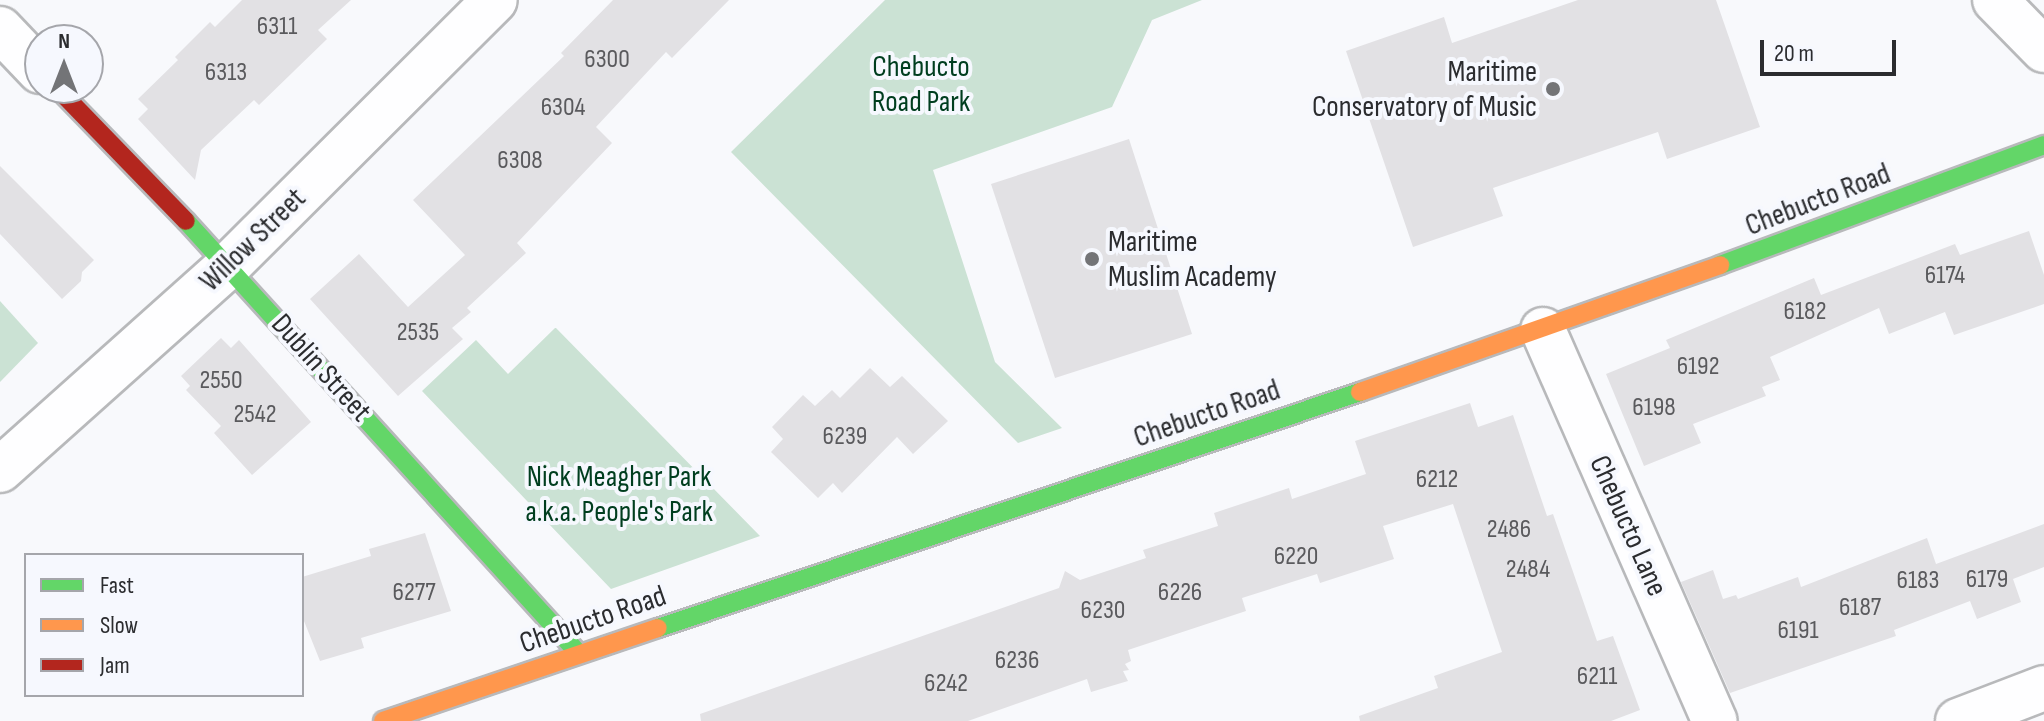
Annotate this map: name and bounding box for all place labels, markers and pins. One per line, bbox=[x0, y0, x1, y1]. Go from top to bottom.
place label: Maritime Conservatory of Music bbox=[1312, 54, 1537, 124]
marker: Maritime Conservatory of Music bbox=[1544, 80, 1562, 98]
place label: Maritime Muslim Academy bbox=[1108, 224, 1277, 294]
marker: Maritime Muslim Academy bbox=[1083, 250, 1101, 268]

